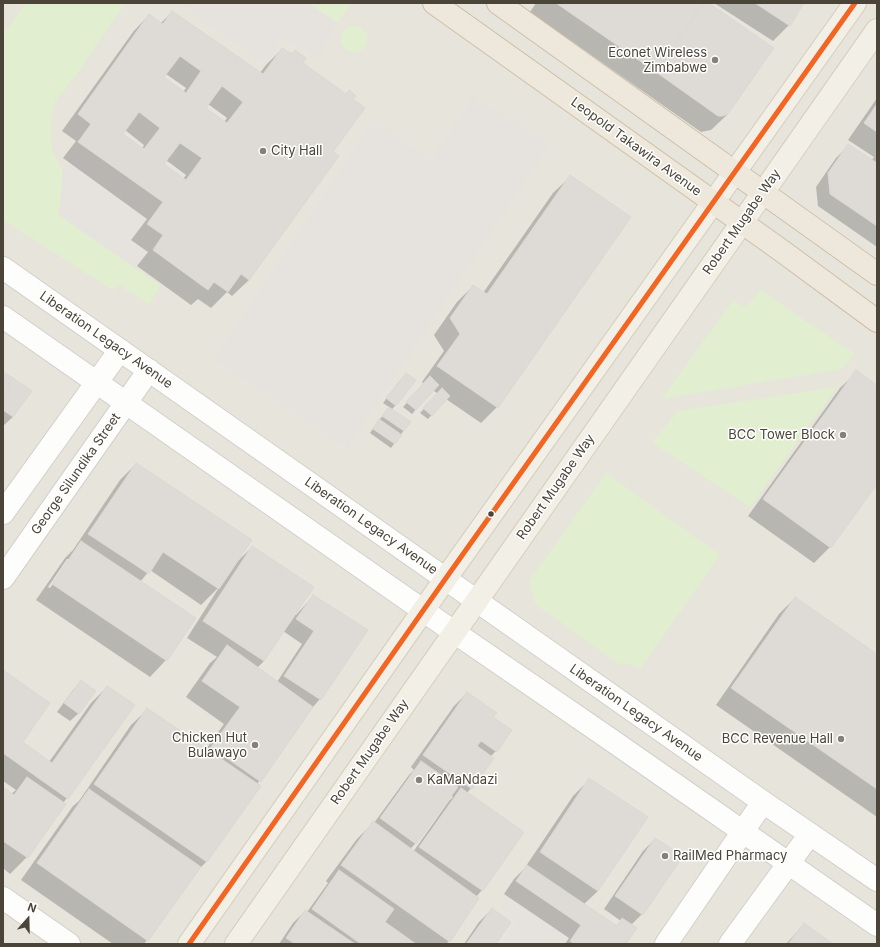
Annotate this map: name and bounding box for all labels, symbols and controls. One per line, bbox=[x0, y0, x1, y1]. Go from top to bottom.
place label: Econet Wireless Zimbabwe bbox=[608, 45, 707, 76]
marker: Econet Wireless Zimbabwe bbox=[710, 55, 720, 65]
street label: Leopold Takawira Avenue bbox=[568, 94, 704, 200]
place label: City Hall bbox=[271, 143, 322, 159]
marker: City Hall bbox=[258, 146, 268, 156]
street label: Robert Mugabe Way bbox=[700, 166, 784, 278]
street label: Liberation Legacy Avenue bbox=[36, 288, 176, 392]
street label: George Silundika Street bbox=[28, 410, 124, 538]
place label: BCC Tower Block bbox=[728, 427, 835, 443]
marker: BCC Tower Block bbox=[838, 430, 848, 440]
street label: Robert Mugabe Way bbox=[514, 431, 598, 543]
street label: Liberation Legacy Avenue bbox=[301, 474, 441, 578]
unlabelled marker bbox=[486, 509, 496, 519]
street label: Liberation Legacy Avenue bbox=[566, 661, 706, 765]
street label: Robert Mugabe Way bbox=[328, 696, 412, 808]
place label: Chicken Hut Bulawayo bbox=[172, 730, 247, 761]
place label: BCC Revenue Hall bbox=[722, 731, 833, 747]
marker: BCC Revenue Hall bbox=[836, 734, 846, 744]
marker: Chicken Hut Bulawayo bbox=[250, 740, 260, 750]
place label: KaMaNdazi bbox=[427, 772, 497, 788]
marker: KaMaNdazi bbox=[414, 775, 424, 785]
place label: RailMed Pharmacy bbox=[673, 848, 787, 864]
marker: RailMed Pharmacy bbox=[660, 851, 670, 861]
north arrow bbox=[8, 899, 48, 939]
text: N bbox=[26, 900, 38, 916]

